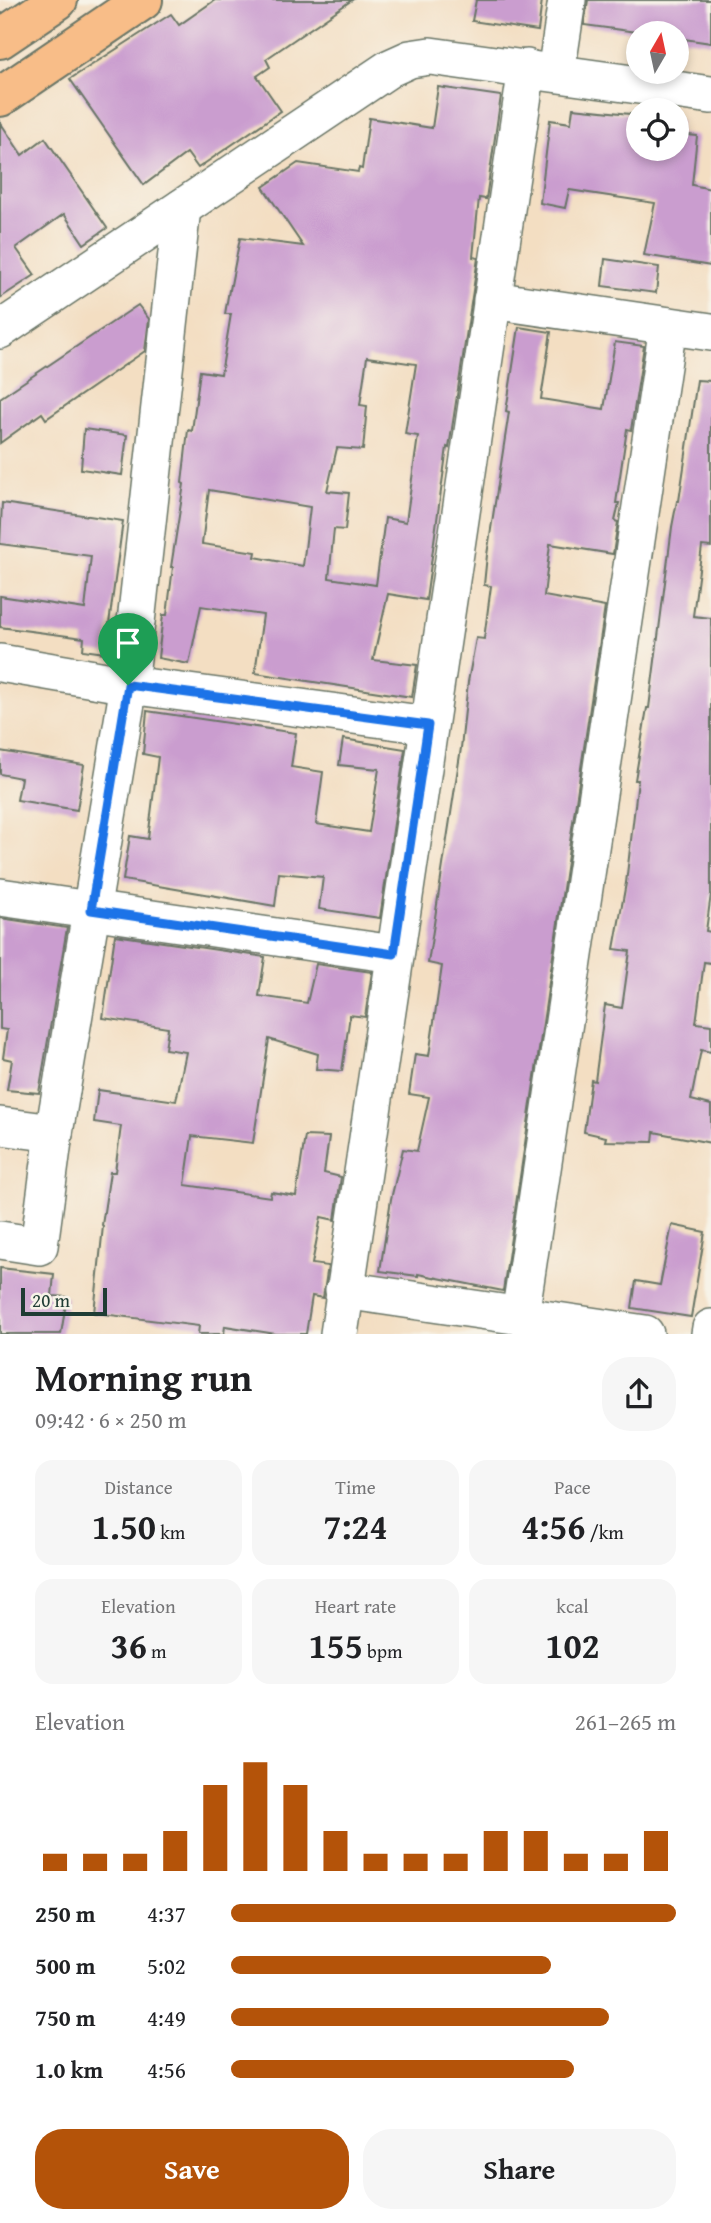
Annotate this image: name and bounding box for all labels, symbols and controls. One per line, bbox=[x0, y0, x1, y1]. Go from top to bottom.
north arrow bbox=[626, 21, 690, 84]
map controls bbox=[626, 21, 689, 161]
button: locate bbox=[626, 98, 689, 161]
pin bbox=[98, 613, 158, 685]
icon: arrive bbox=[109, 624, 147, 662]
scale bar bbox=[21, 1285, 107, 1317]
text: 20 m bbox=[32, 1286, 70, 1314]
text: Morning run bbox=[35, 1349, 252, 1405]
button: share bbox=[602, 1357, 676, 1431]
text: 09:42 · 6 × 250 m bbox=[35, 1403, 187, 1436]
text: Distance bbox=[104, 1473, 173, 1501]
text: Time bbox=[335, 1473, 376, 1501]
text: Pace bbox=[554, 1473, 591, 1501]
text: 1.50 bbox=[92, 1501, 156, 1552]
text: 7:24 bbox=[323, 1501, 388, 1552]
text: 4:56 bbox=[521, 1501, 585, 1552]
text: km bbox=[156, 1518, 185, 1546]
text: /km bbox=[585, 1518, 624, 1546]
text: Elevation bbox=[101, 1592, 176, 1620]
text: Heart rate bbox=[315, 1592, 396, 1620]
text: kcal bbox=[556, 1592, 589, 1620]
text: 36 bbox=[111, 1620, 147, 1671]
text: 155 bbox=[308, 1620, 363, 1671]
text: 102 bbox=[545, 1620, 600, 1671]
text: m bbox=[147, 1637, 166, 1665]
text: bpm bbox=[363, 1637, 403, 1665]
text: Elevation bbox=[35, 1705, 125, 1738]
text: 261–265 m bbox=[575, 1705, 676, 1738]
text: 250 m bbox=[35, 1897, 96, 1930]
text: 4:37 bbox=[147, 1897, 186, 1930]
text: 500 m bbox=[35, 1949, 96, 1982]
text: 5:02 bbox=[147, 1949, 186, 1982]
text: 750 m bbox=[35, 2001, 96, 2034]
text: 4:49 bbox=[147, 2001, 186, 2034]
text: 1.0 km bbox=[35, 2053, 103, 2086]
text: 4:56 bbox=[147, 2053, 186, 2086]
button: Save bbox=[35, 2129, 349, 2209]
button: Share bbox=[363, 2129, 676, 2209]

